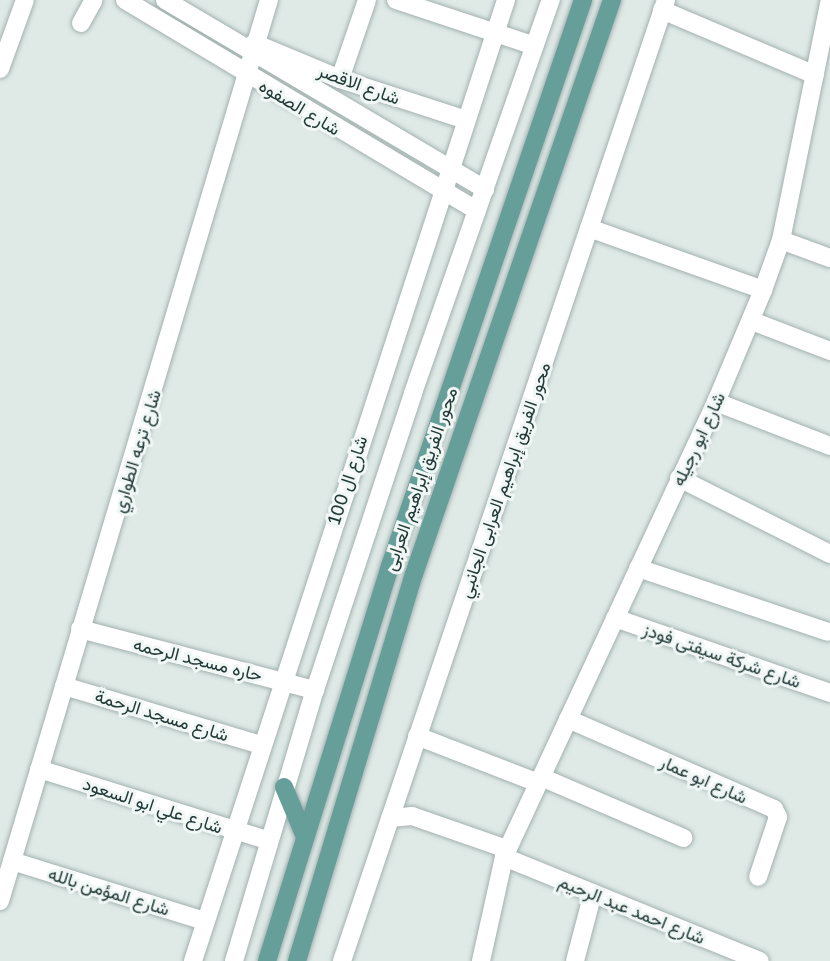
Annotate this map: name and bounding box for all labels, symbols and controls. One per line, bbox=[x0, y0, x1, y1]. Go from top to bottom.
street label: شارع الاقصر bbox=[315, 59, 403, 109]
street label: شارع الصفوه bbox=[255, 74, 345, 140]
street label: محور الفريق إبراهيم العرابى الجانبي bbox=[453, 359, 555, 601]
street label: محور الفريق إبراهيم العرابى bbox=[378, 385, 462, 573]
street label: شارع ترعه الطواري bbox=[107, 387, 165, 515]
street label: شارع ابو رجيله bbox=[667, 389, 729, 489]
street label: شارع ال 100 bbox=[323, 433, 371, 527]
street label: شارع شركة سيفتى فودز bbox=[640, 618, 804, 692]
street label: حاره مسجد الرحمه bbox=[131, 633, 265, 685]
street label: شارع مسجد الرحمة bbox=[93, 684, 231, 746]
street label: شارع ابو عمار bbox=[657, 750, 751, 808]
street label: شارع علي ابو السعود bbox=[80, 772, 226, 838]
street label: شارع المؤمن بالله bbox=[46, 862, 172, 920]
street label: شارع احمد عبد الرحيم bbox=[556, 870, 708, 948]

